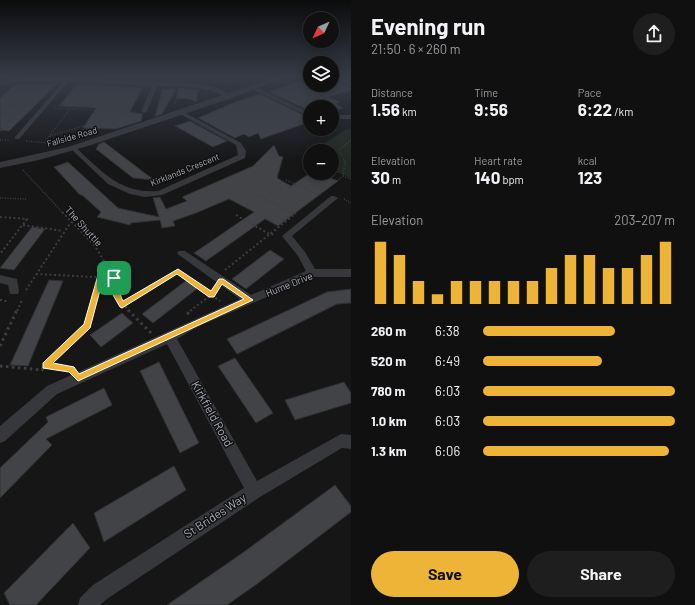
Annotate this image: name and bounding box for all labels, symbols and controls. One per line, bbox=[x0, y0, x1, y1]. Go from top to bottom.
north arrow bbox=[303, 12, 339, 48]
map controls bbox=[303, 12, 339, 180]
text: Evening run bbox=[371, 13, 485, 39]
button: share bbox=[633, 13, 675, 55]
text: 21:50 · 6 × 260 m bbox=[371, 41, 460, 57]
button: layers bbox=[303, 56, 339, 92]
text: Distance bbox=[371, 86, 413, 99]
text: Time bbox=[474, 86, 498, 99]
text: Pace bbox=[578, 86, 601, 99]
text: 1.56 bbox=[371, 99, 400, 119]
text: 9:56 bbox=[474, 99, 508, 119]
text: 6:22 bbox=[578, 99, 612, 119]
button: + bbox=[303, 100, 339, 136]
text: km bbox=[400, 105, 417, 118]
text: /km bbox=[612, 105, 633, 118]
street label: Fallside Road bbox=[46, 124, 98, 149]
button: − bbox=[303, 144, 339, 180]
street label: Kirklands Crescent bbox=[149, 151, 221, 188]
text: Elevation bbox=[371, 154, 415, 167]
text: Heart rate bbox=[474, 154, 523, 167]
text: kcal bbox=[578, 154, 597, 167]
text: 30 bbox=[371, 167, 390, 187]
text: 140 bbox=[474, 167, 500, 187]
text: 123 bbox=[578, 167, 602, 187]
text: m bbox=[390, 173, 401, 186]
text: bpm bbox=[500, 173, 524, 186]
street label: The Shuttle bbox=[63, 203, 105, 249]
text: Elevation bbox=[371, 212, 423, 228]
text: 203–207 m bbox=[614, 212, 675, 228]
pin bbox=[97, 261, 131, 295]
icon: arrive bbox=[103, 267, 125, 289]
street label: Hume Drive bbox=[264, 269, 314, 299]
text: 260 m bbox=[371, 323, 406, 339]
text: 6:38 bbox=[435, 323, 460, 339]
text: 520 m bbox=[371, 353, 406, 369]
text: 6:49 bbox=[435, 353, 460, 369]
street label: Kirkfield Road bbox=[189, 378, 237, 449]
text: 780 m bbox=[371, 383, 405, 399]
text: 6:03 bbox=[435, 383, 460, 399]
text: 1.0 km bbox=[371, 413, 407, 429]
text: 6:03 bbox=[435, 413, 460, 429]
text: 1.3 km bbox=[371, 443, 407, 459]
text: 6:06 bbox=[435, 443, 460, 459]
street label: St Brides Way bbox=[181, 490, 249, 540]
button: Save bbox=[371, 551, 519, 597]
button: Share bbox=[527, 551, 675, 597]

